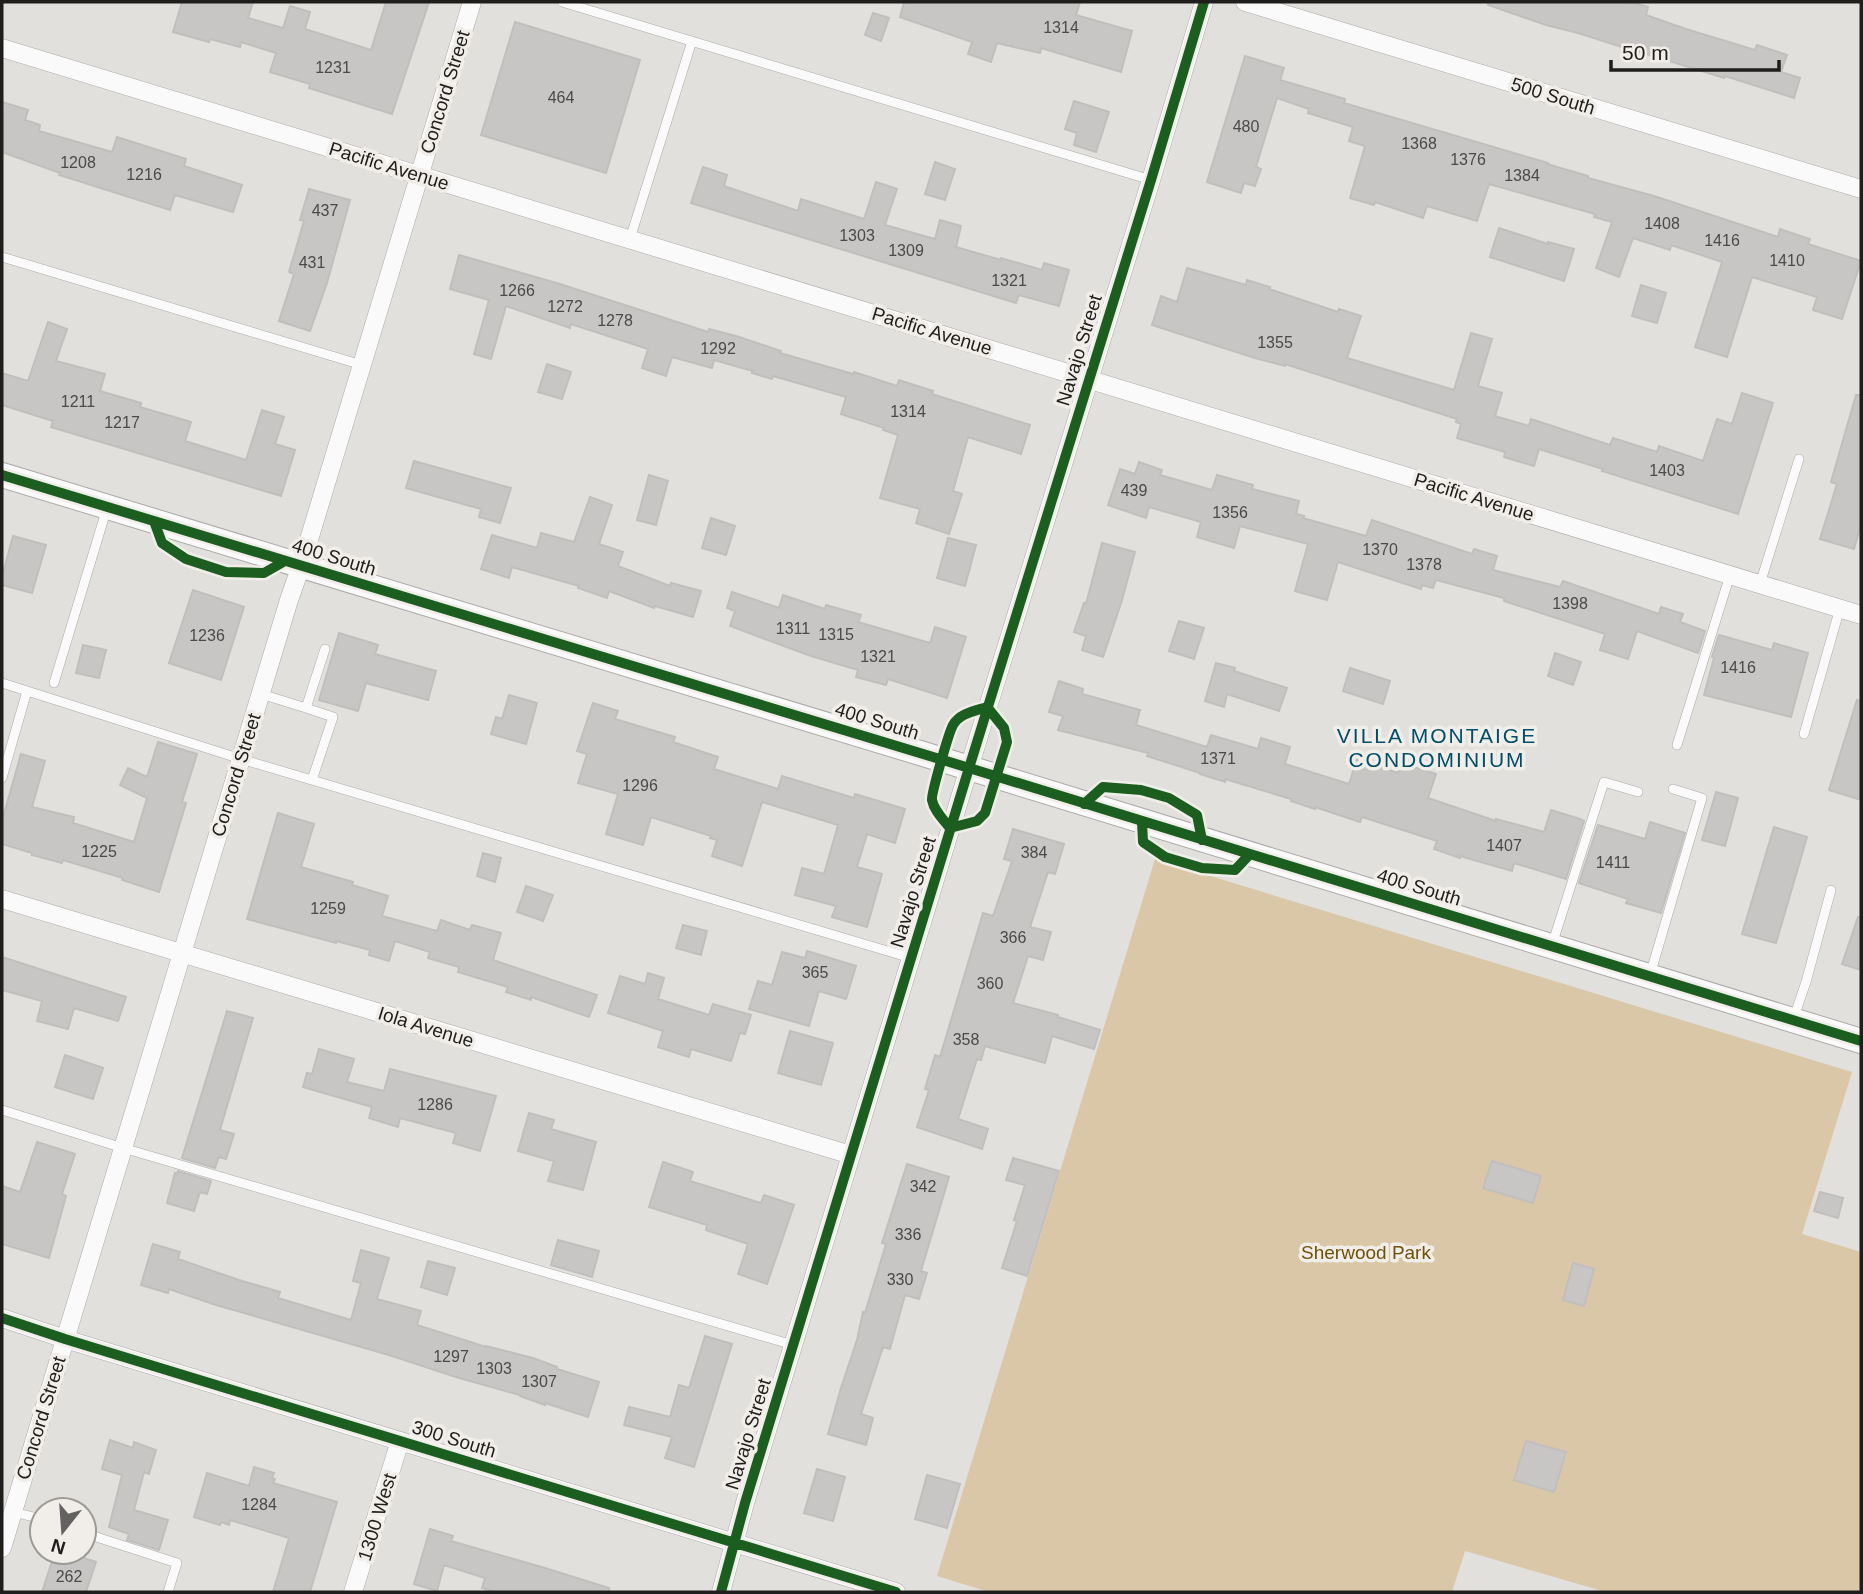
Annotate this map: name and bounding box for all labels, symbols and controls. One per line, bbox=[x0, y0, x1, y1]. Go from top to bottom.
house number: 1314 bbox=[1043, 19, 1079, 36]
street label: Concord Street bbox=[416, 27, 474, 156]
scale bar bbox=[1611, 28, 1779, 72]
text: 50 m bbox=[1622, 41, 1669, 64]
house number: 1231 bbox=[315, 59, 351, 76]
street label: 500 South bbox=[1509, 73, 1597, 119]
house number: 464 bbox=[548, 89, 574, 106]
house number: 480 bbox=[1233, 118, 1259, 135]
house number: 1368 bbox=[1401, 135, 1437, 152]
street label: Pacific Avenue bbox=[326, 138, 452, 194]
house number: 1376 bbox=[1450, 151, 1486, 168]
house number: 1208 bbox=[60, 154, 96, 171]
house number: 1216 bbox=[126, 166, 162, 183]
house number: 1384 bbox=[1504, 167, 1540, 184]
house number: 437 bbox=[312, 202, 338, 219]
house number: 1408 bbox=[1644, 215, 1680, 232]
house number: 1303 bbox=[839, 227, 875, 244]
house number: 1416 bbox=[1704, 232, 1740, 249]
house number: 1309 bbox=[888, 242, 924, 259]
house number: 1410 bbox=[1769, 252, 1805, 269]
house number: 431 bbox=[299, 254, 325, 271]
house number: 1321 bbox=[991, 272, 1027, 289]
house number: 1266 bbox=[499, 282, 535, 299]
street label: Navajo Street bbox=[1052, 291, 1106, 408]
house number: 1272 bbox=[547, 298, 583, 315]
street label: Pacific Avenue bbox=[869, 303, 995, 359]
house number: 1278 bbox=[597, 312, 633, 329]
house number: 1355 bbox=[1257, 334, 1293, 351]
house number: 1292 bbox=[700, 340, 736, 357]
house number: 1211 bbox=[61, 393, 95, 410]
house number: 1314 bbox=[890, 403, 926, 420]
house number: 1217 bbox=[104, 414, 140, 431]
house number: 1403 bbox=[1649, 462, 1685, 479]
street label: Pacific Avenue bbox=[1411, 469, 1537, 525]
house number: 439 bbox=[1121, 482, 1147, 499]
house number: 1356 bbox=[1212, 504, 1248, 521]
street label: 400 South bbox=[290, 534, 378, 580]
house number: 1370 bbox=[1362, 541, 1398, 558]
house number: 1378 bbox=[1406, 556, 1442, 573]
house number: 1398 bbox=[1552, 595, 1588, 612]
house number: 1311 bbox=[776, 620, 810, 637]
house number: 1315 bbox=[818, 626, 854, 643]
house number: 1236 bbox=[189, 627, 225, 644]
house number: 1321 bbox=[860, 648, 896, 665]
house number: 1416 bbox=[1720, 659, 1756, 676]
street label: 400 South bbox=[833, 698, 921, 744]
street label: Concord Street bbox=[207, 710, 265, 839]
district label: VILLA MONTAIGE CONDOMINIUM bbox=[1337, 724, 1537, 771]
house number: 1371 bbox=[1200, 750, 1236, 767]
house number: 1296 bbox=[622, 777, 658, 794]
street label: Navajo Street bbox=[886, 833, 940, 950]
house number: 1407 bbox=[1486, 837, 1522, 854]
house number: 1225 bbox=[81, 843, 117, 860]
house number: 384 bbox=[1021, 844, 1047, 861]
house number: 1411 bbox=[1596, 854, 1630, 871]
street label: 400 South bbox=[1375, 864, 1463, 910]
house number: 1259 bbox=[310, 900, 346, 917]
house number: 366 bbox=[1000, 929, 1026, 946]
house number: 365 bbox=[802, 964, 828, 981]
house number: 360 bbox=[977, 975, 1003, 992]
street label: Iola Avenue bbox=[376, 1002, 476, 1052]
house number: 358 bbox=[953, 1031, 979, 1048]
house number: 1286 bbox=[417, 1096, 453, 1113]
house number: 342 bbox=[910, 1178, 936, 1195]
house number: 336 bbox=[895, 1226, 921, 1243]
park label: Sherwood Park bbox=[1301, 1242, 1431, 1263]
house number: 330 bbox=[887, 1271, 913, 1288]
house number: 1297 bbox=[433, 1348, 469, 1365]
street label: Concord Street bbox=[12, 1353, 70, 1482]
house number: 1303 bbox=[476, 1360, 512, 1377]
house number: 1307 bbox=[521, 1373, 557, 1390]
street label: Navajo Street bbox=[721, 1375, 775, 1492]
street label: 300 South bbox=[410, 1416, 498, 1462]
street label: 1300 West bbox=[354, 1470, 400, 1563]
north arrow bbox=[28, 1496, 98, 1566]
house number: 1284 bbox=[241, 1496, 277, 1513]
text: N bbox=[49, 1535, 68, 1559]
house number: 262 bbox=[56, 1568, 82, 1585]

